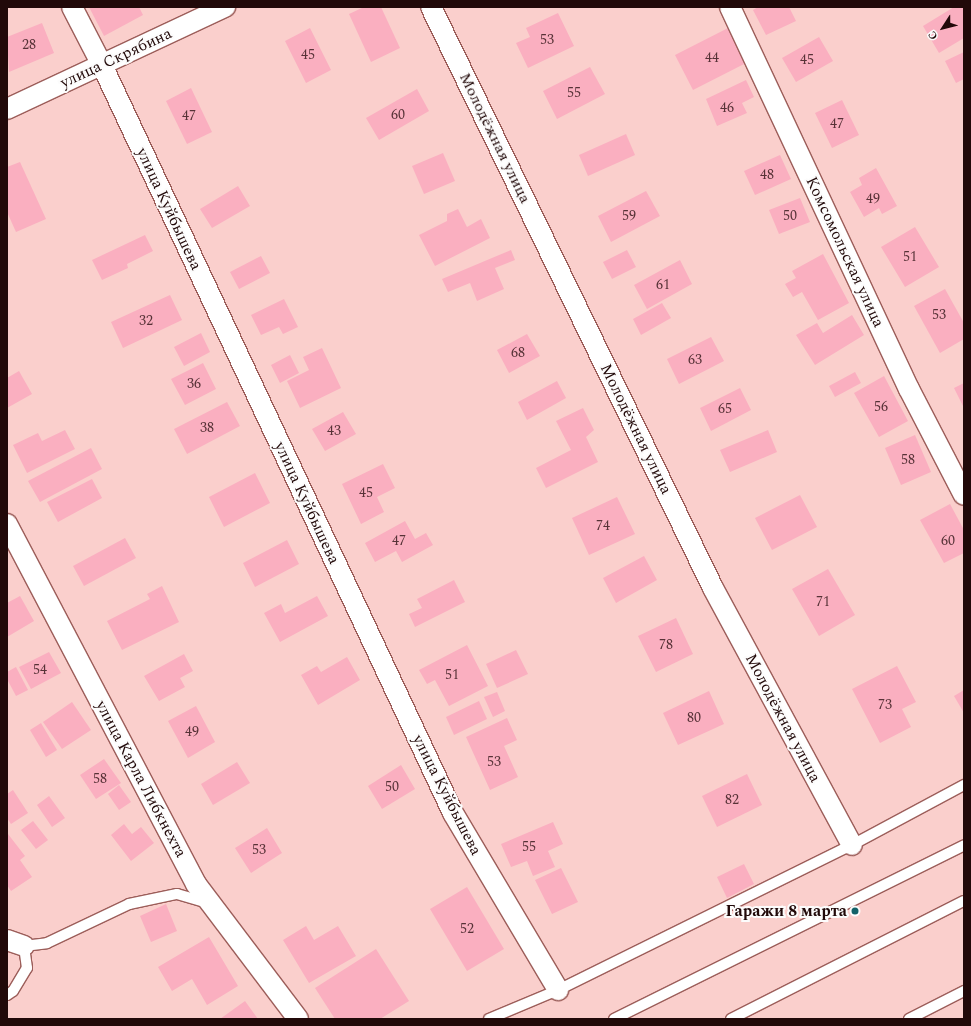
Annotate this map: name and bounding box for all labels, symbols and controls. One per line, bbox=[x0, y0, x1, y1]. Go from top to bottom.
north arrow bbox=[923, 8, 963, 48]
street label: улица Скрябина bbox=[57, 24, 175, 92]
text: С bbox=[924, 27, 942, 44]
house number: 53 bbox=[540, 32, 554, 48]
house number: 28 bbox=[22, 37, 36, 53]
house number: 45 bbox=[301, 47, 315, 63]
house number: 44 bbox=[705, 50, 719, 66]
house number: 45 bbox=[800, 52, 814, 68]
street label: Молодёжная улица bbox=[455, 70, 535, 206]
house number: 55 bbox=[567, 85, 581, 101]
house number: 46 bbox=[720, 100, 734, 116]
house number: 60 bbox=[391, 107, 405, 123]
house number: 47 bbox=[182, 108, 196, 124]
house number: 47 bbox=[830, 116, 844, 132]
street label: улица Куйбышева bbox=[132, 145, 206, 273]
house number: 48 bbox=[760, 167, 774, 183]
street label: Комсомольская улица bbox=[802, 174, 888, 330]
house number: 49 bbox=[866, 191, 880, 207]
house number: 59 bbox=[622, 208, 636, 224]
house number: 50 bbox=[783, 208, 797, 224]
house number: 51 bbox=[903, 249, 917, 265]
house number: 61 bbox=[656, 277, 670, 293]
house number: 53 bbox=[932, 307, 946, 323]
house number: 32 bbox=[139, 313, 153, 329]
house number: 68 bbox=[511, 345, 525, 361]
house number: 63 bbox=[688, 352, 702, 368]
street label: Молодёжная улица bbox=[596, 361, 676, 497]
house number: 36 bbox=[187, 376, 201, 392]
house number: 56 bbox=[874, 399, 888, 415]
house number: 65 bbox=[718, 401, 732, 417]
house number: 38 bbox=[200, 420, 214, 436]
house number: 43 bbox=[327, 423, 341, 439]
street label: улица Куйбышева bbox=[270, 439, 344, 567]
house number: 58 bbox=[901, 452, 915, 468]
house number: 45 bbox=[359, 485, 373, 501]
house number: 74 bbox=[596, 518, 610, 534]
house number: 47 bbox=[392, 533, 406, 549]
house number: 60 bbox=[941, 533, 955, 549]
house number: 71 bbox=[816, 594, 830, 610]
house number: 78 bbox=[659, 637, 673, 653]
street label: Молодёжная улица bbox=[741, 650, 825, 786]
house number: 54 bbox=[33, 662, 47, 678]
house number: 51 bbox=[445, 667, 459, 683]
street label: улица Карла Либкнехта bbox=[91, 697, 191, 861]
house number: 73 bbox=[878, 697, 892, 713]
house number: 80 bbox=[687, 710, 701, 726]
house number: 49 bbox=[185, 724, 199, 740]
street label: улица Куйбышева bbox=[408, 731, 486, 859]
house number: 53 bbox=[487, 754, 501, 770]
house number: 58 bbox=[93, 771, 107, 787]
house number: 50 bbox=[385, 779, 399, 795]
house number: 82 bbox=[725, 792, 739, 808]
house number: 55 bbox=[522, 839, 536, 855]
house number: 53 bbox=[252, 842, 266, 858]
place label: Гаражи 8 марта bbox=[726, 901, 847, 921]
marker: Гаражи 8 марта bbox=[850, 906, 860, 916]
house number: 52 bbox=[460, 921, 474, 937]

